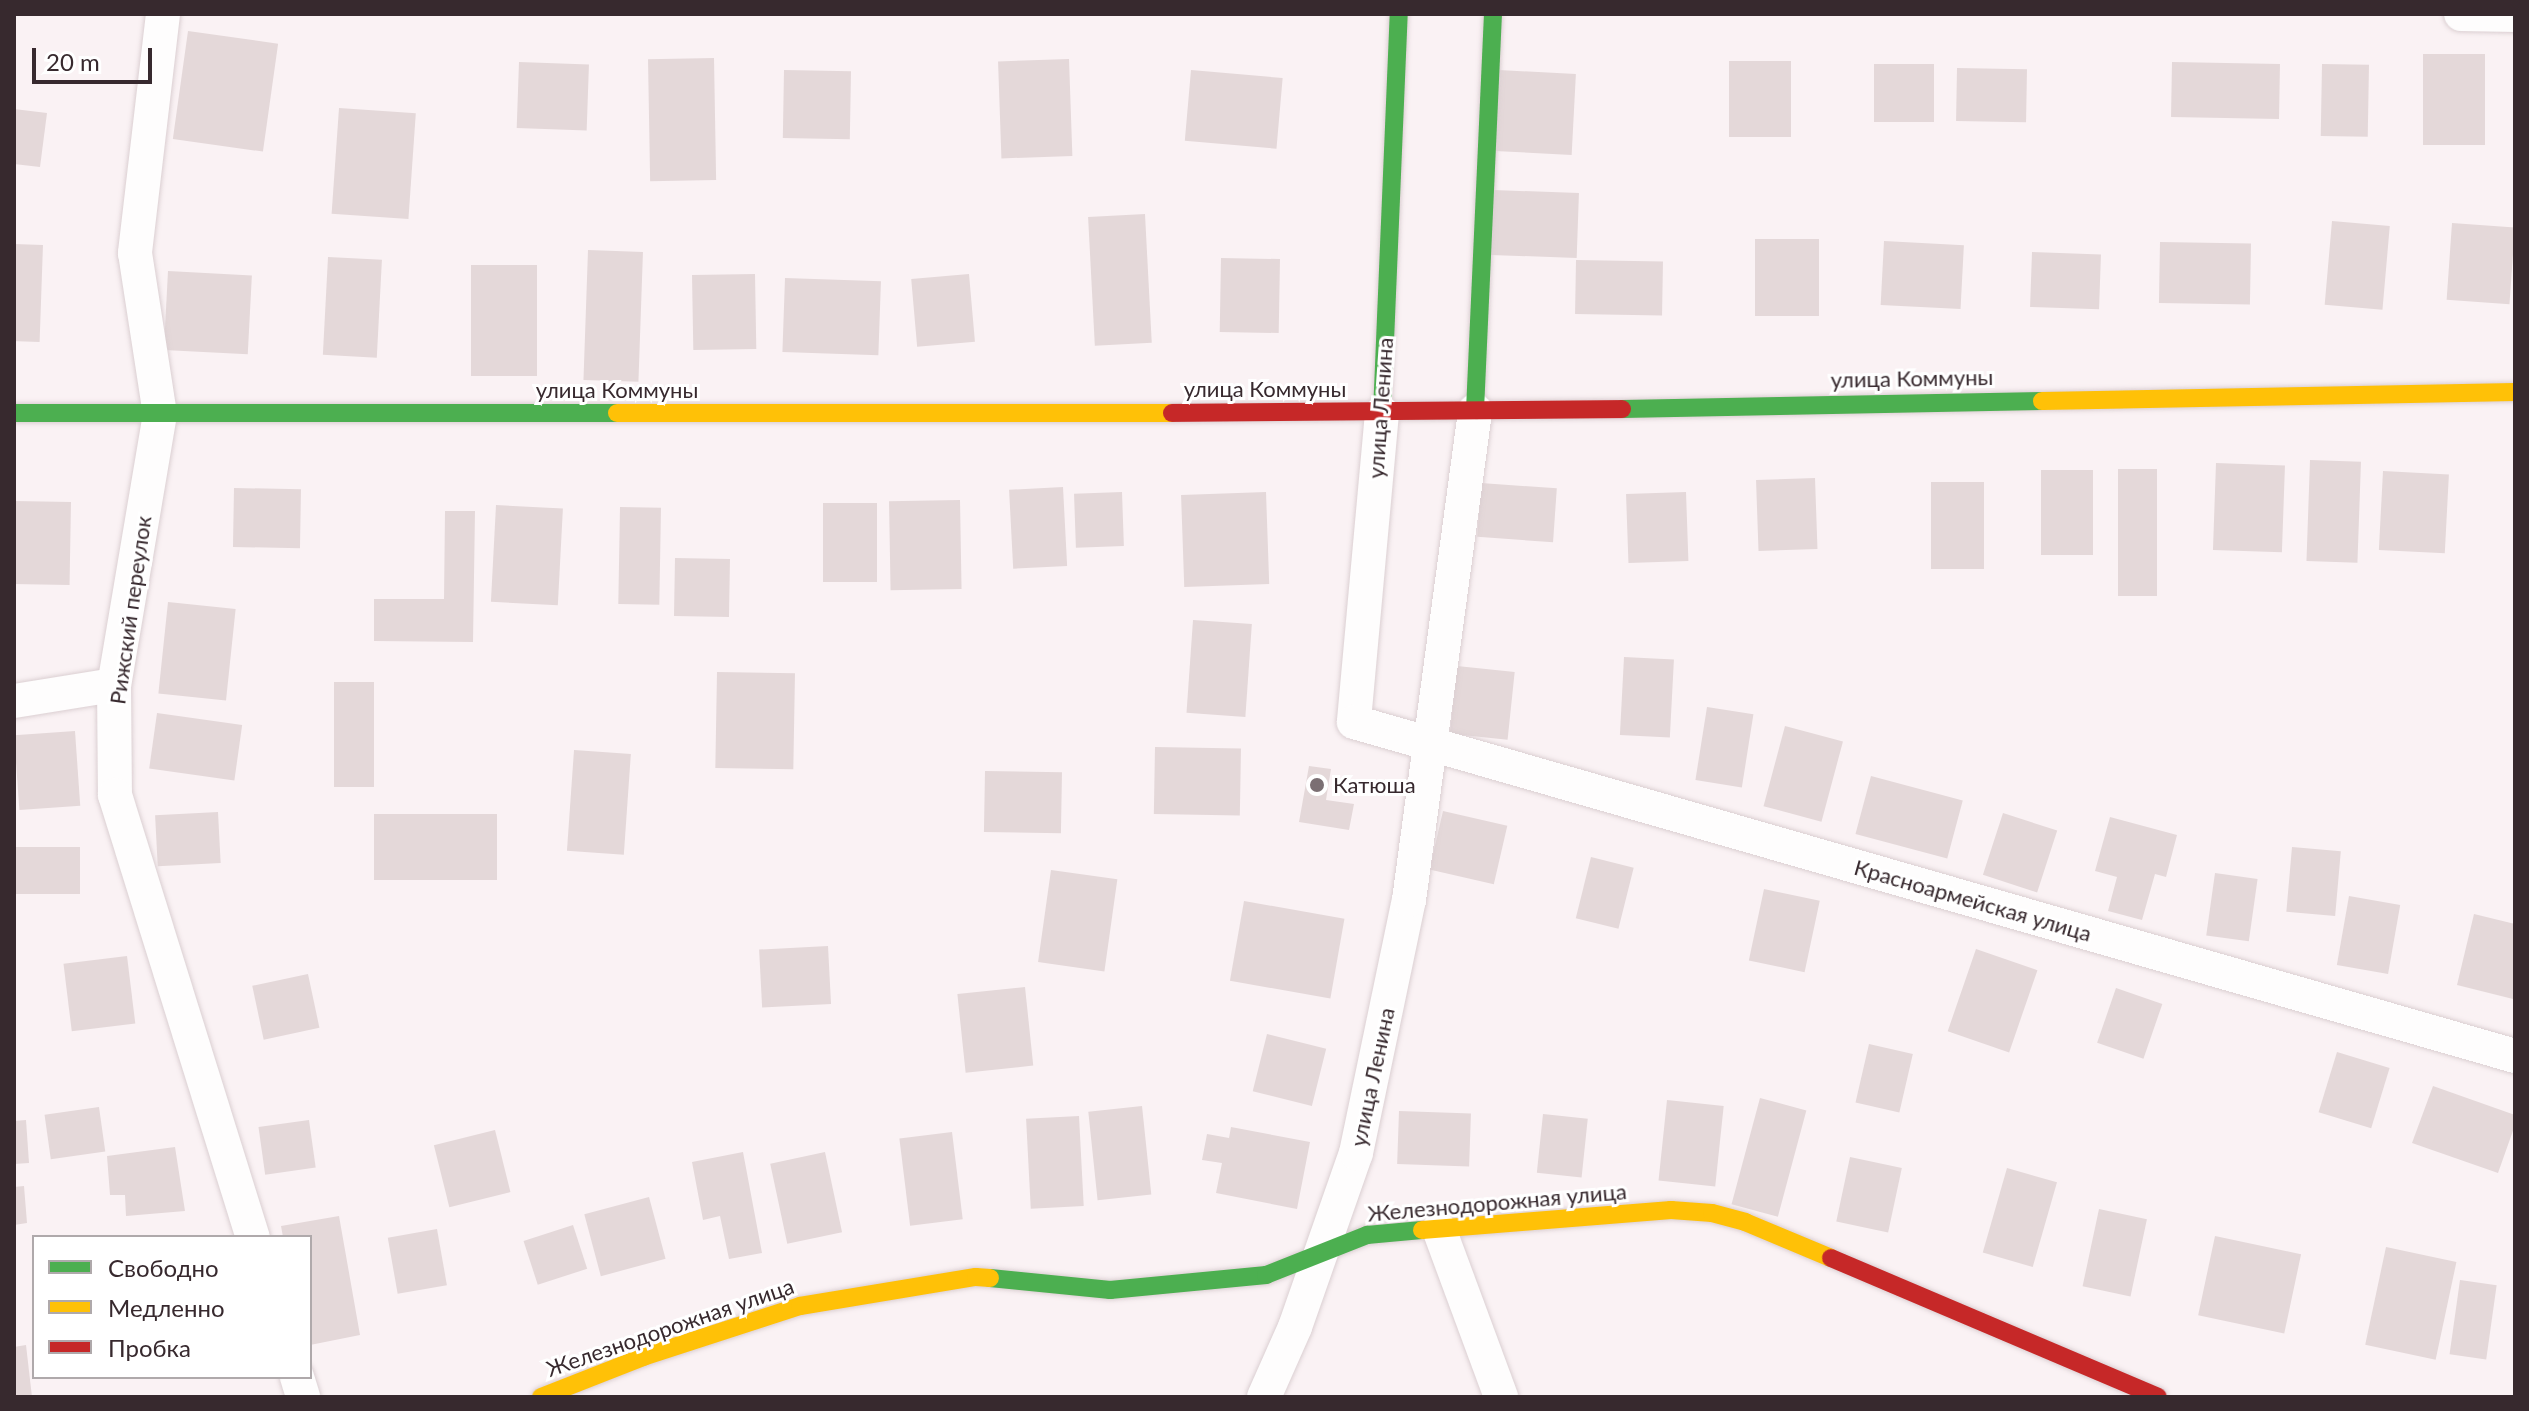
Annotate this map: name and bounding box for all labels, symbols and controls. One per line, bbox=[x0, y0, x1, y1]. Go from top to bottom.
scale bar bbox=[36, 32, 156, 82]
text: 20 m bbox=[46, 47, 100, 76]
street label: улица Ленина bbox=[1362, 337, 1398, 479]
street label: улица Коммуны bbox=[1830, 363, 1994, 393]
street label: улица Коммуны bbox=[1184, 376, 1346, 402]
street label: улица Коммуны bbox=[536, 377, 698, 403]
street label: Рижский переулок bbox=[104, 514, 156, 706]
place label: Катюша bbox=[1333, 772, 1416, 798]
marker: Катюша bbox=[1308, 776, 1326, 794]
street label: Красноармейская улица bbox=[1851, 853, 2095, 947]
street label: улица Ленина bbox=[1344, 1005, 1400, 1149]
street label: Железнодорожная улица bbox=[1366, 1178, 1628, 1226]
legend bbox=[32, 1235, 312, 1379]
text: Свободно bbox=[108, 1253, 219, 1282]
street label: Железнодорожная улица bbox=[543, 1272, 797, 1382]
text: Медленно bbox=[108, 1293, 225, 1322]
text: Пробка bbox=[108, 1333, 191, 1362]

